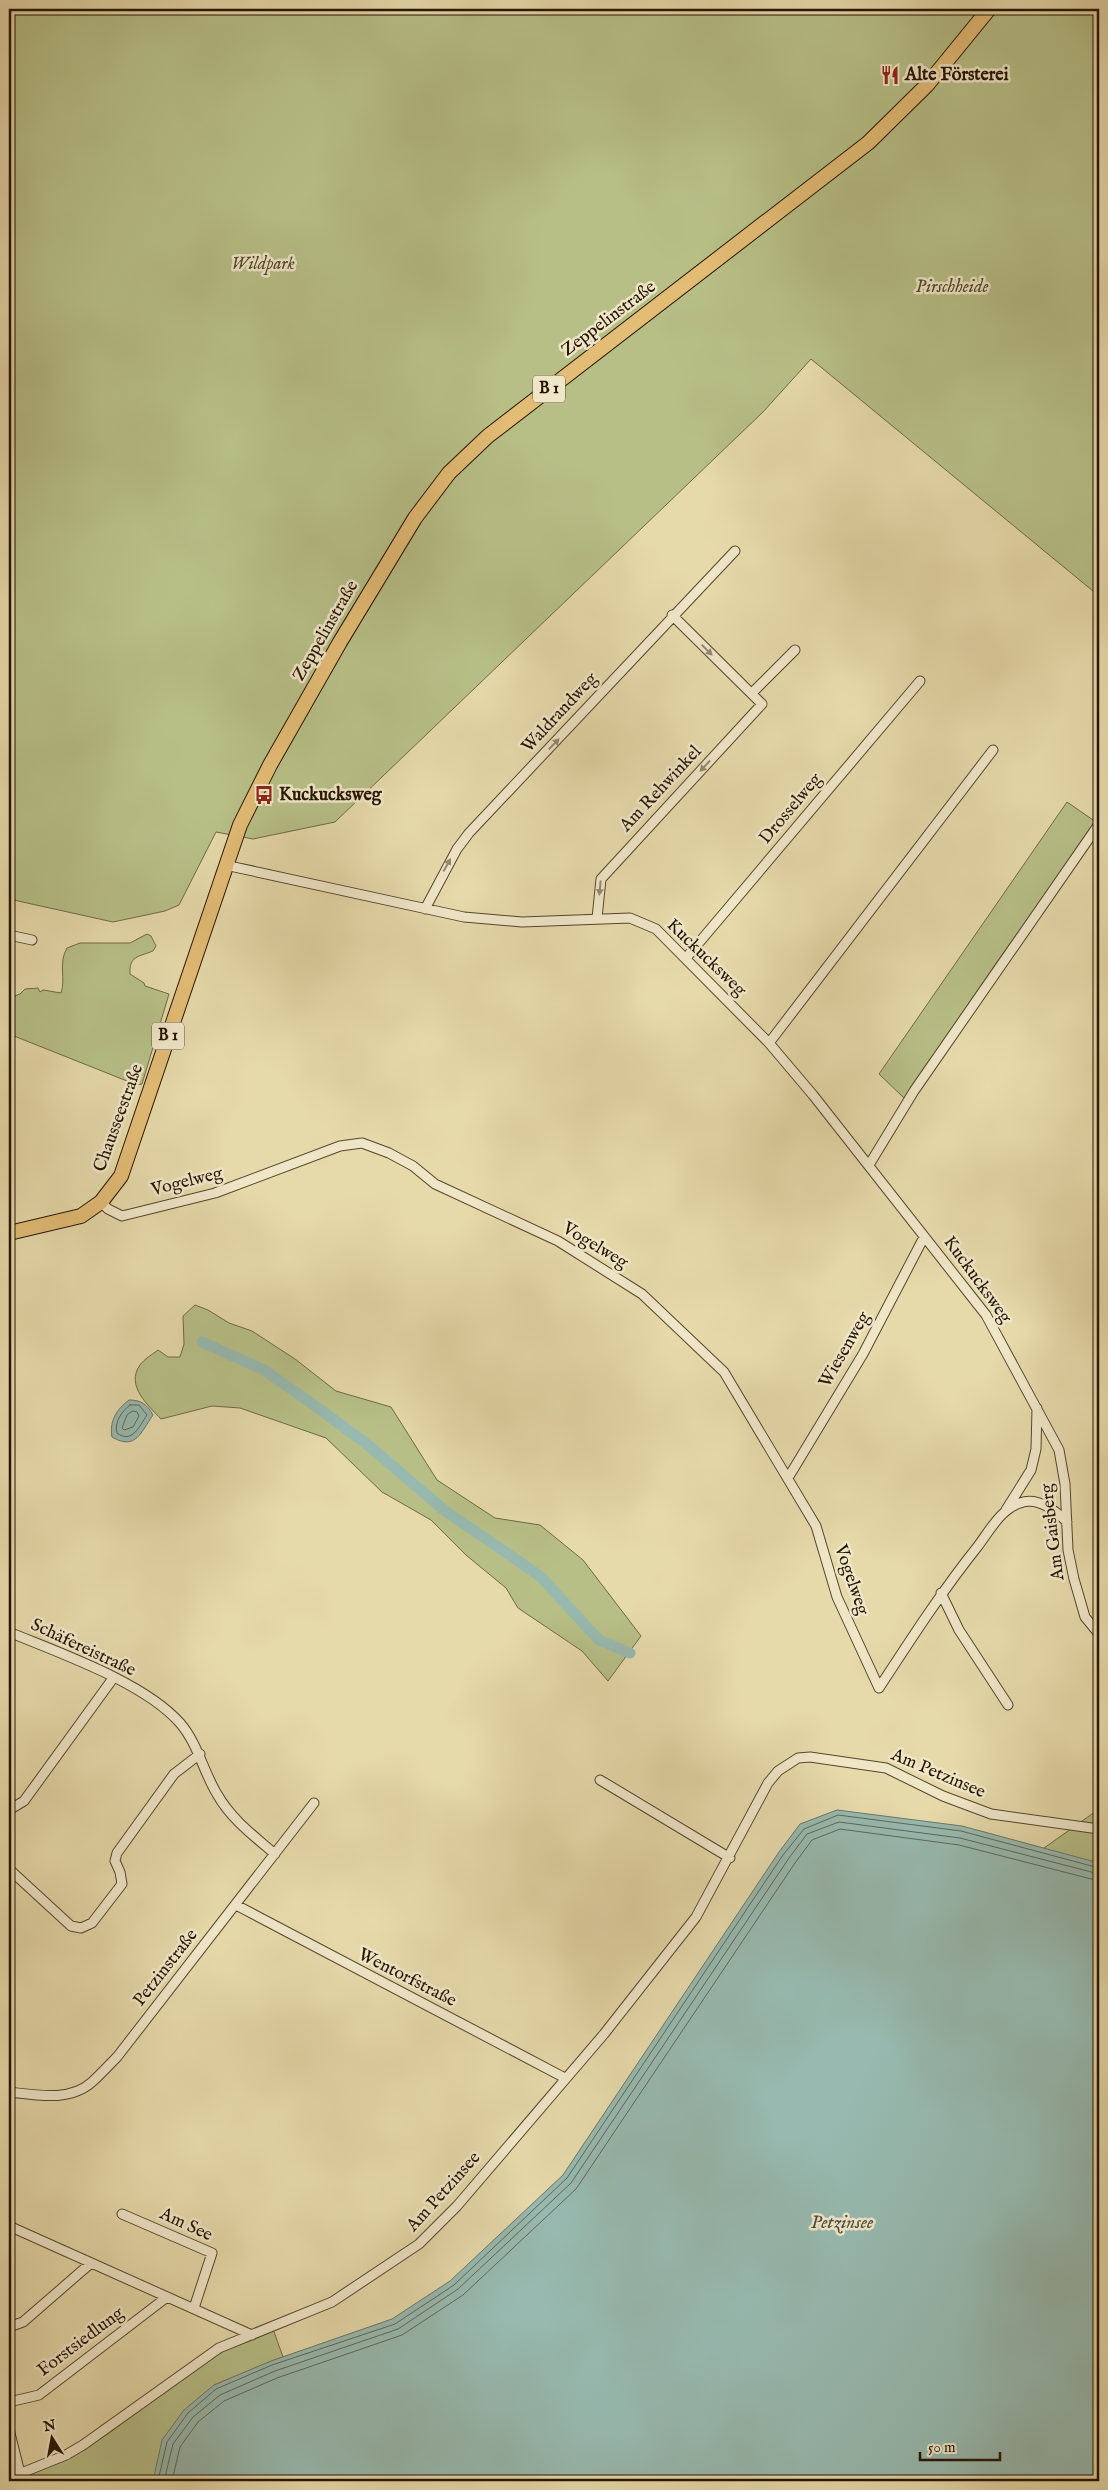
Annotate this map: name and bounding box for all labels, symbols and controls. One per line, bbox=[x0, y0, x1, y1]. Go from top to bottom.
restaurant icon: Alte Försterei bbox=[879, 64, 901, 86]
place label: Alte Försterei bbox=[904, 64, 1009, 87]
park label: Wildpark bbox=[231, 253, 295, 276]
street label: Zeppelinstraße bbox=[557, 276, 661, 362]
park label: Pirschheide bbox=[916, 276, 988, 299]
road number: B 1 bbox=[533, 376, 565, 402]
street label: Zeppelinstraße bbox=[288, 577, 364, 685]
one-way arrow bbox=[701, 643, 713, 655]
street label: Waldrandweg bbox=[517, 668, 603, 758]
one-way arrow bbox=[548, 738, 560, 750]
street label: Am Rehwinkel bbox=[614, 741, 707, 838]
one-way arrow bbox=[699, 760, 711, 772]
street label: Drosselweg bbox=[755, 768, 828, 849]
bus stop icon: Kuckucksweg bbox=[253, 784, 275, 806]
place label: Kuckucksweg bbox=[279, 784, 383, 807]
one-way arrow bbox=[443, 858, 451, 873]
one-way arrow bbox=[596, 881, 604, 897]
street label: Kuckucksweg bbox=[661, 914, 751, 1002]
road number: B 1 bbox=[152, 1022, 184, 1050]
street label: Chausseestraße bbox=[89, 1061, 149, 1175]
street label: Vogelweg bbox=[148, 1162, 225, 1202]
street label: Vogelweg bbox=[557, 1217, 632, 1275]
street label: Kuckucksweg bbox=[938, 1232, 1017, 1328]
street label: Wiesenweg bbox=[814, 1308, 876, 1392]
street label: Am Gaisberg bbox=[1036, 1482, 1070, 1583]
street label: Vogelweg bbox=[828, 1541, 874, 1618]
street label: Schäfereistraße bbox=[27, 1614, 139, 1682]
street label: Am Petzinsee bbox=[886, 1743, 989, 1804]
street label: Petzinstraße bbox=[129, 1925, 203, 2011]
street label: Wentorfstraße bbox=[354, 1943, 460, 2013]
street label: Am Petzinsee bbox=[401, 2147, 486, 2238]
street label: Am See bbox=[155, 2202, 216, 2247]
water label: Petzinsee bbox=[811, 2211, 874, 2235]
street label: Forstsiedlung bbox=[33, 2302, 129, 2382]
north arrow bbox=[28, 2412, 78, 2462]
text: N bbox=[41, 2416, 57, 2436]
scale bar bbox=[920, 2430, 1000, 2462]
text: 50 m bbox=[928, 2438, 956, 2457]

